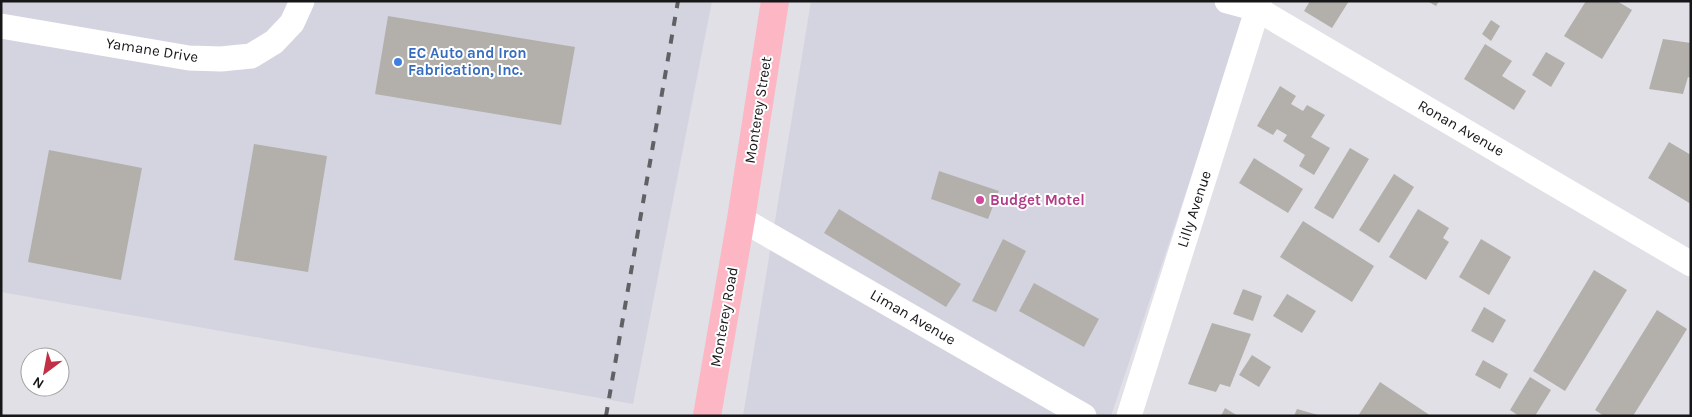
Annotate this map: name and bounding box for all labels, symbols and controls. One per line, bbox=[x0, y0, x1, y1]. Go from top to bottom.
street label: Yamane Drive bbox=[105, 34, 199, 66]
place label: EC Auto and Iron Fabrication, Inc. bbox=[408, 44, 527, 79]
street label: Monterey Street bbox=[741, 55, 775, 165]
marker: EC Auto and Iron Fabrication, Inc. bbox=[392, 56, 404, 68]
street label: Ronan Avenue bbox=[1415, 96, 1507, 160]
street label: Lilly Avenue bbox=[1173, 168, 1215, 250]
place label: Budget Motel bbox=[990, 191, 1085, 209]
marker: Budget Motel bbox=[974, 194, 986, 206]
street label: Monterey Road bbox=[706, 265, 742, 369]
street label: Liman Avenue bbox=[867, 285, 959, 349]
north arrow bbox=[20, 347, 70, 397]
text: N bbox=[30, 373, 47, 392]

